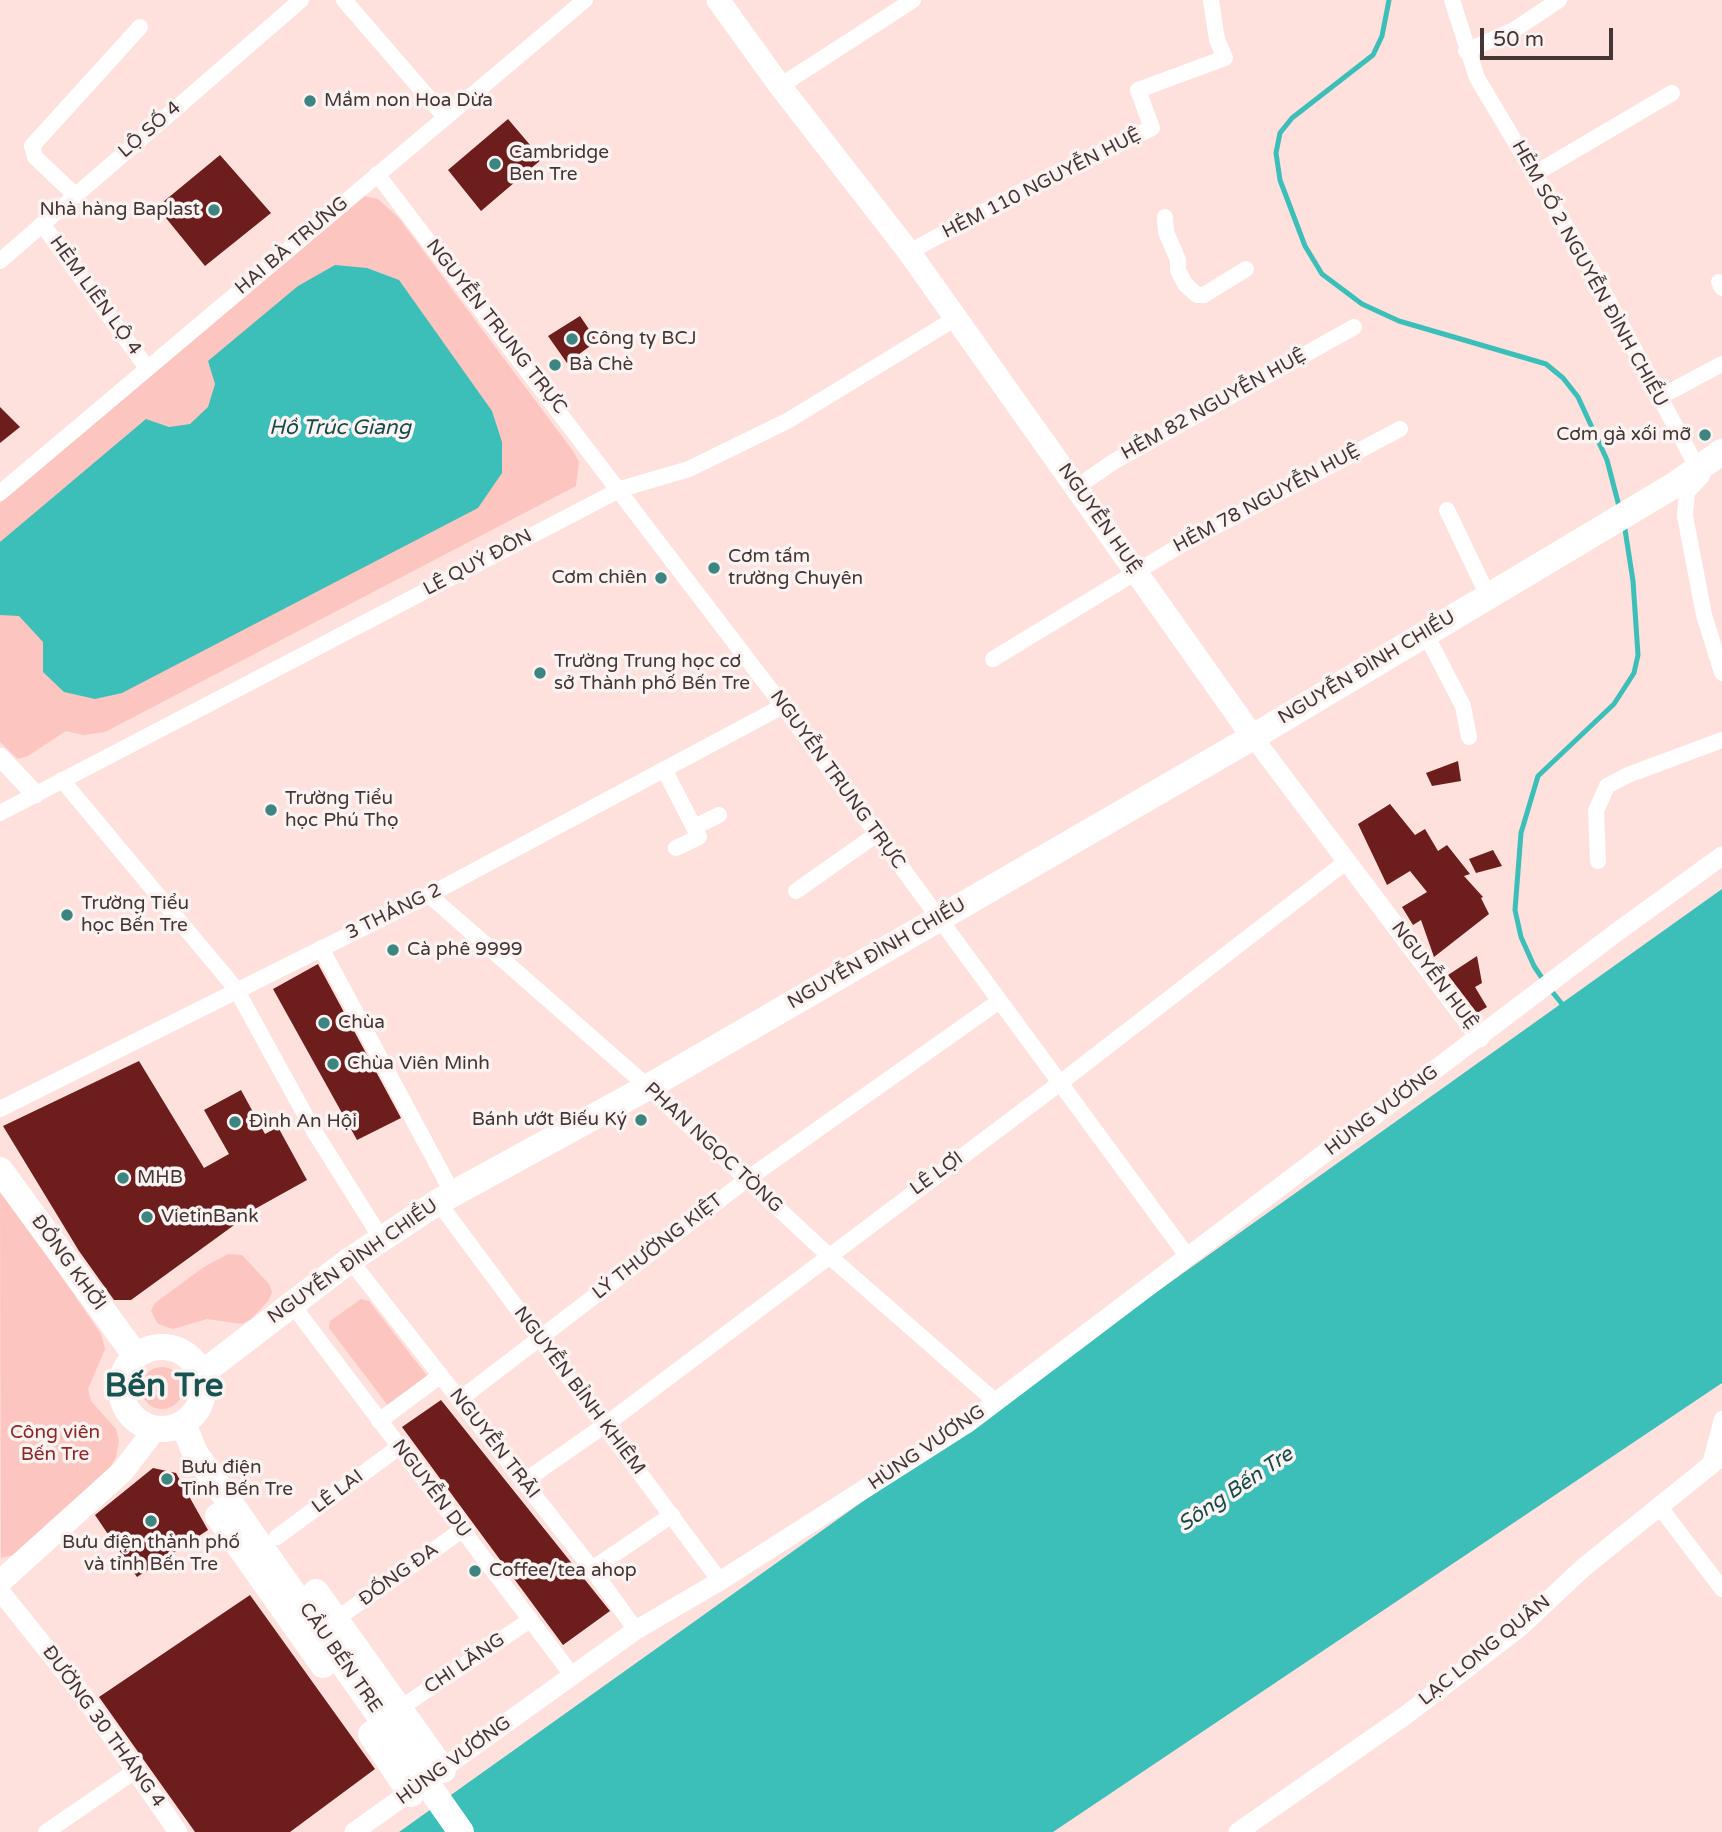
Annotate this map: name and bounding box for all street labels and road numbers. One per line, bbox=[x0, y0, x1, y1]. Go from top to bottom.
street label: LỘ SỐ 4 bbox=[114, 97, 186, 163]
street label: HẺM 110 NGUYỄN HUỆ bbox=[939, 124, 1145, 244]
street label: HẺM SỐ 2 NGUYỄN ĐÌNH CHIỂU bbox=[1506, 137, 1672, 411]
street label: HAI BÀ TRƯNG bbox=[231, 192, 353, 300]
street label: HẺM LIÊN LỘ 4 bbox=[44, 232, 146, 360]
street label: NGUYỄN TRUNG TRỰC bbox=[421, 235, 571, 419]
street label: HẺM 82 NGUYỄN HUỆ bbox=[1118, 345, 1310, 465]
street label: HẺM 78 NGUYỄN HUỆ bbox=[1170, 440, 1364, 558]
street label: NGUYỄN HUỆ bbox=[1053, 459, 1145, 579]
street label: LÊ QUÝ ĐÔN bbox=[420, 525, 536, 601]
street label: NGUYỄN ĐÌNH CHIỂU bbox=[1274, 606, 1460, 730]
street label: NGUYỄN TRUNG TRỰC bbox=[764, 686, 910, 874]
street label: 3 THÁNG 2 bbox=[343, 879, 445, 945]
street label: NGUYỄN ĐÌNH CHIỂU bbox=[784, 894, 970, 1014]
street label: NGUYỄN HUỆ bbox=[1386, 917, 1482, 1035]
street label: HÙNG VƯƠNG bbox=[1321, 1061, 1443, 1161]
street label: PHAN NGỌC TÒNG bbox=[639, 1078, 787, 1218]
street label: LÊ LỢI bbox=[906, 1147, 968, 1201]
street label: LÝ THƯỜNG KIỆT bbox=[589, 1189, 727, 1305]
street label: NGUYỄN ĐÌNH CHIỂU bbox=[264, 1195, 442, 1329]
street label: ĐỒNG KHỞI bbox=[26, 1211, 110, 1315]
street label: NGUYỄN BỈNH KHIÊM bbox=[508, 1302, 650, 1480]
street label: NGUYỄN TRÃI bbox=[444, 1385, 544, 1503]
street label: HÙNG VƯƠNG bbox=[864, 1401, 990, 1495]
street label: NGUYỄN DU bbox=[387, 1435, 475, 1543]
street label: LÊ LAI bbox=[308, 1465, 368, 1519]
street label: ĐỐNG ĐA bbox=[355, 1539, 443, 1611]
street label: LẠC LONG QUÂN bbox=[1415, 1591, 1555, 1711]
street label: CẦU BẾN TRE bbox=[294, 1599, 386, 1717]
street label: CHI LĂNG bbox=[420, 1629, 510, 1699]
street label: ĐƯỜNG 30 THÁNG 4 bbox=[37, 1642, 169, 1812]
street label: HÙNG VƯƠNG bbox=[392, 1712, 516, 1810]

